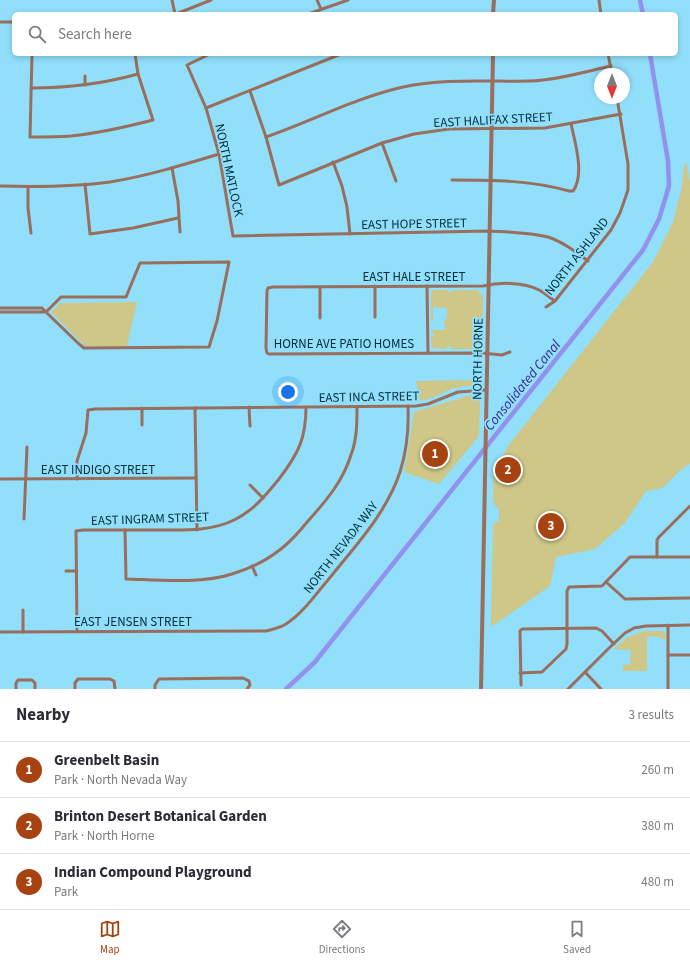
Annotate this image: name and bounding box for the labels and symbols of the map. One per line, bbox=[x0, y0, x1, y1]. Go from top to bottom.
north arrow bbox=[594, 68, 630, 104]
street label: EAST HALIFAX STREET bbox=[433, 108, 553, 132]
street label: NORTH MATLOCK bbox=[210, 122, 248, 219]
street label: EAST HOPE STREET bbox=[361, 214, 467, 234]
street label: NORTH ASHLAND bbox=[541, 214, 613, 299]
street label: EAST HALE STREET bbox=[362, 268, 466, 286]
street label: NORTH HORNE bbox=[468, 318, 488, 400]
street label: HORNE AVE PATIO HOMES bbox=[274, 335, 414, 353]
water label: Consolidated Canal bbox=[480, 336, 566, 435]
your location bbox=[278, 382, 298, 402]
street label: EAST INCA STREET bbox=[318, 387, 420, 407]
pin: 1 bbox=[422, 439, 448, 469]
pin: 2 bbox=[495, 455, 521, 485]
street label: EAST INDIGO STREET bbox=[41, 461, 155, 479]
street label: NORTH NEVADA WAY bbox=[299, 497, 383, 597]
street label: EAST INGRAM STREET bbox=[91, 508, 209, 530]
pin: 3 bbox=[538, 511, 564, 541]
street label: EAST JENSEN STREET bbox=[74, 613, 192, 631]

